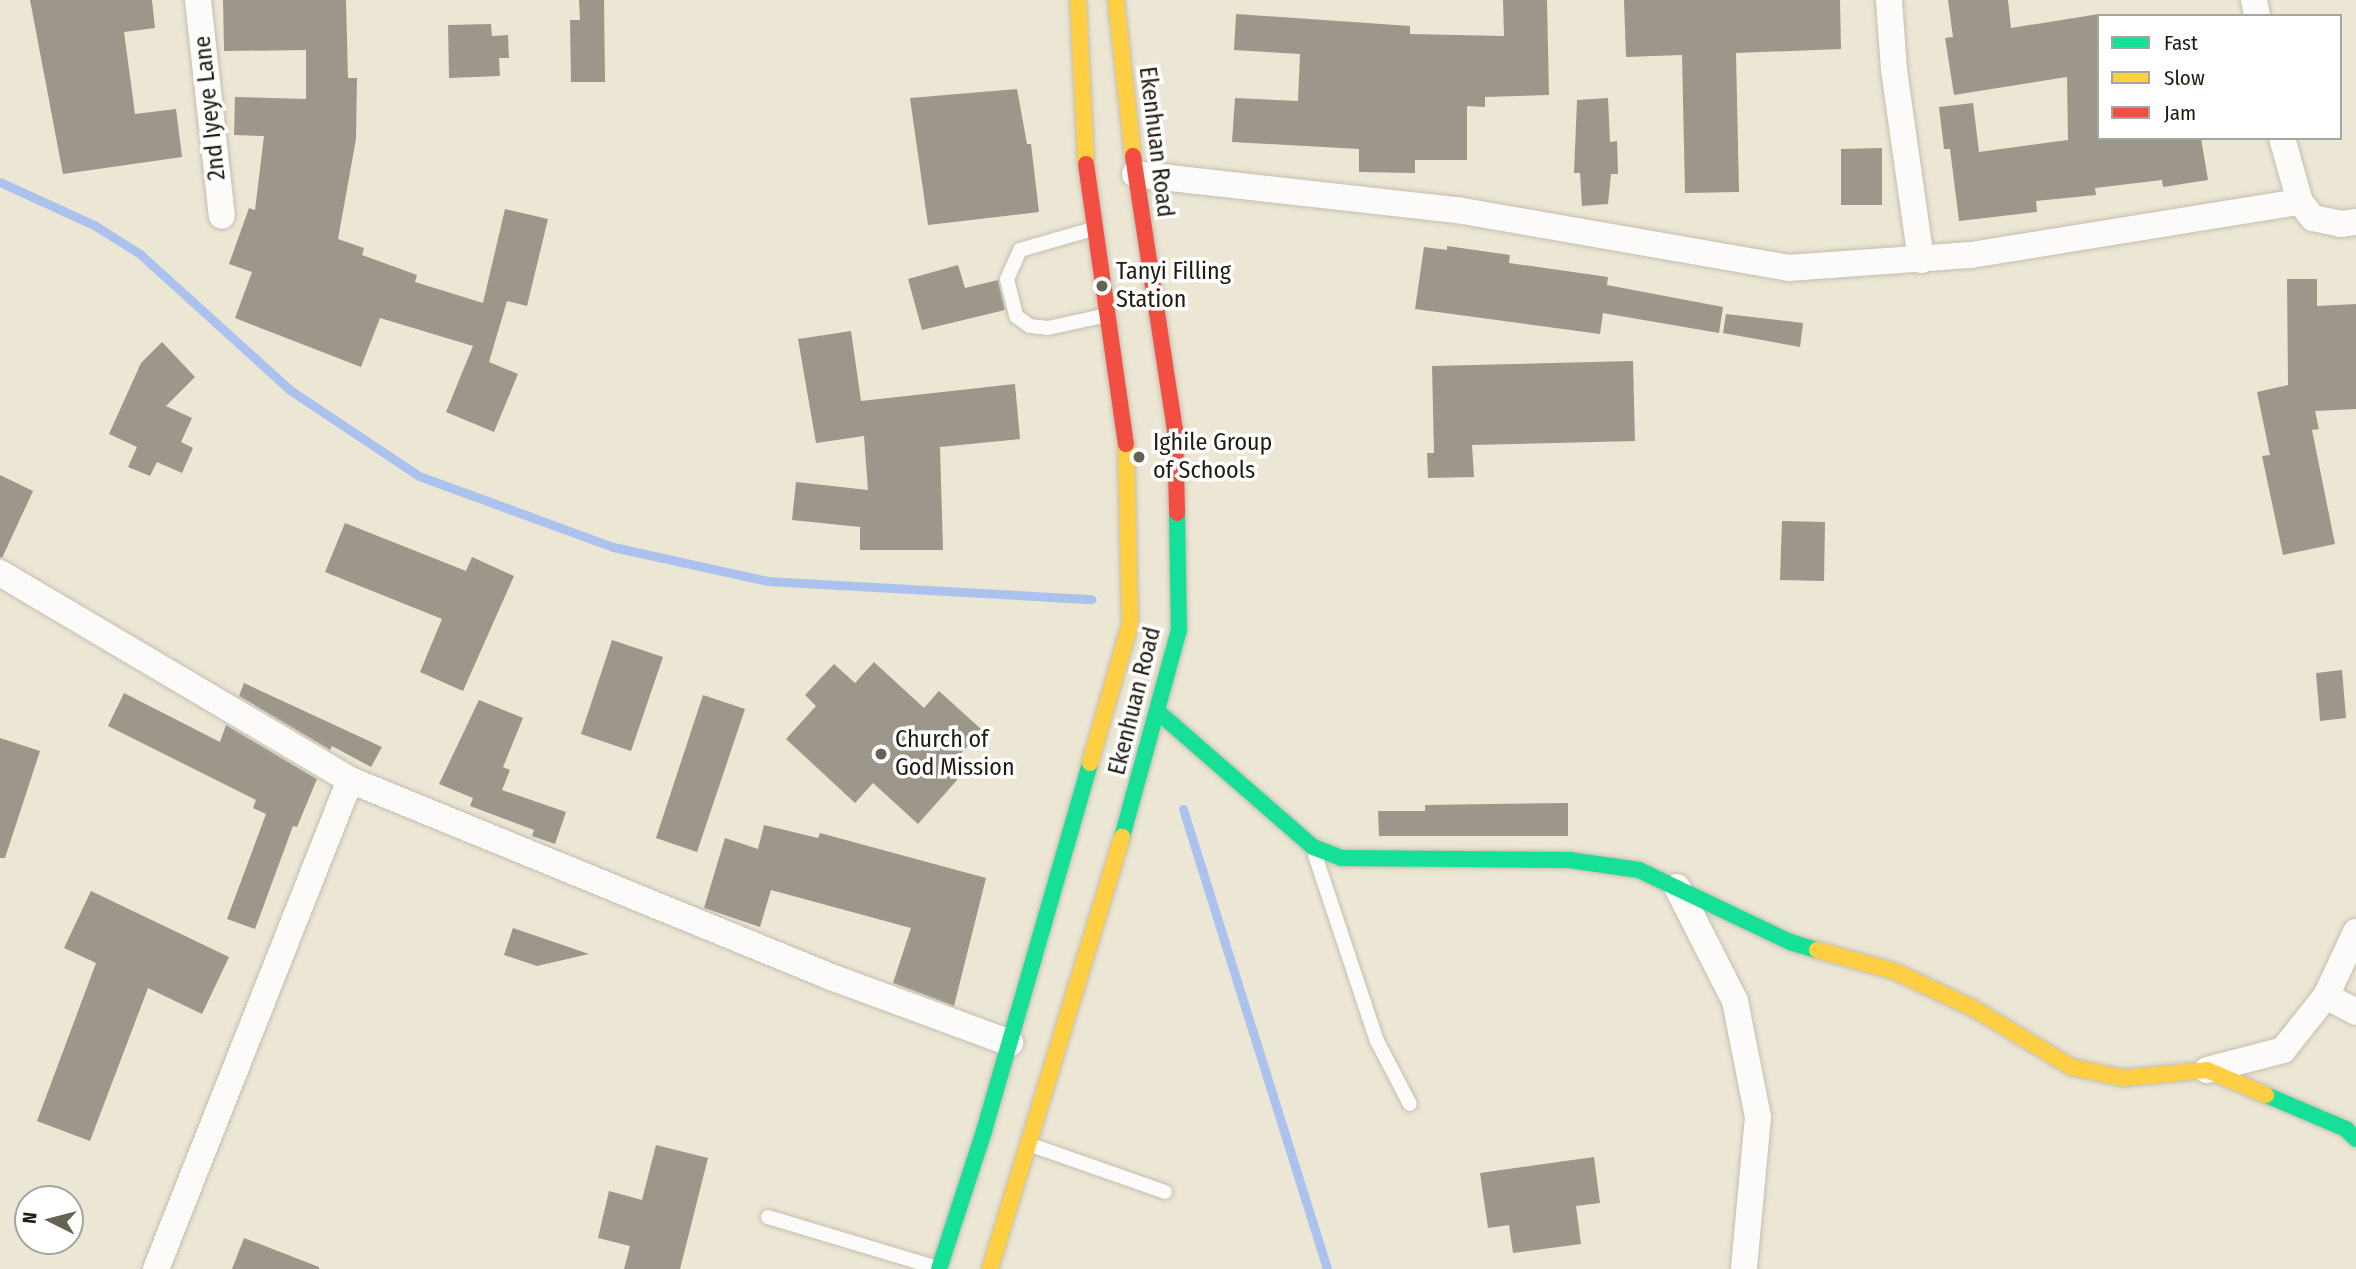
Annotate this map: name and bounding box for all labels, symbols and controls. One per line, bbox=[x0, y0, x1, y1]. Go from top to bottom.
legend bbox=[2097, 14, 2342, 140]
text: Fast bbox=[2164, 30, 2198, 56]
street label: 2nd Iyeye Lane bbox=[188, 34, 232, 182]
street label: Ekenhuan Road bbox=[1132, 65, 1180, 219]
text: Slow bbox=[2164, 65, 2205, 91]
text: Jam bbox=[2164, 100, 2196, 126]
place label: Tanyi Filling Station bbox=[1116, 258, 1231, 314]
marker: Tanyi Filling Station bbox=[1094, 278, 1110, 294]
place label: Ighile Group of Schools bbox=[1153, 429, 1272, 485]
marker: Ighile Group of Schools bbox=[1131, 449, 1147, 465]
street label: Ekenhuan Road bbox=[1103, 624, 1167, 778]
place label: Church of God Mission bbox=[895, 726, 1015, 782]
marker: Church of God Mission bbox=[873, 746, 889, 762]
north arrow bbox=[14, 1185, 84, 1255]
text: N bbox=[18, 1211, 42, 1225]

